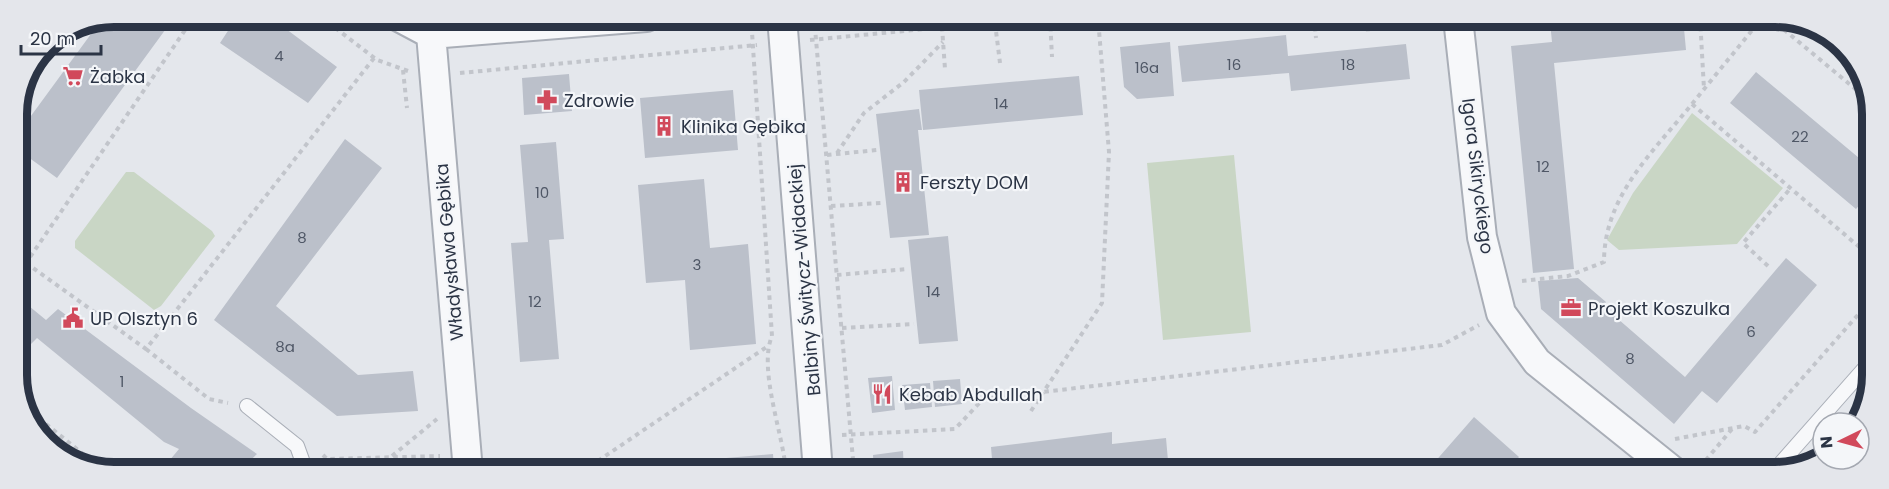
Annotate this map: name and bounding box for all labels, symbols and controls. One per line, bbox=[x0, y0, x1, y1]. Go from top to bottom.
scale bar bbox=[21, 18, 100, 56]
text: 20 m bbox=[30, 26, 75, 51]
house number: 4 bbox=[274, 45, 284, 66]
house number: 16 bbox=[1227, 54, 1241, 75]
house number: 18 bbox=[1341, 54, 1355, 75]
house number: 16a bbox=[1135, 57, 1159, 78]
supermarket icon: Żabka bbox=[61, 64, 85, 88]
place label: Żabka bbox=[90, 64, 146, 89]
pharmacy icon: Zdrowie bbox=[535, 88, 559, 112]
place label: Zdrowie bbox=[564, 88, 635, 113]
house number: 14 bbox=[994, 93, 1008, 114]
street label: Igora Sikiryckiego bbox=[1456, 97, 1500, 255]
building icon: Klinika Gębika bbox=[652, 114, 676, 138]
place label: Klinika Gębika bbox=[681, 114, 806, 139]
house number: 22 bbox=[1791, 126, 1809, 147]
house number: 12 bbox=[1536, 156, 1550, 177]
street label: Władysława Gębika bbox=[429, 162, 469, 342]
street label: Balbiny Świtycz-Widackiej bbox=[781, 163, 827, 397]
building icon: Ferszty DOM bbox=[891, 170, 915, 194]
place label: Ferszty DOM bbox=[920, 170, 1028, 195]
house number: 10 bbox=[535, 182, 549, 203]
house number: 8 bbox=[297, 227, 307, 248]
house number: 3 bbox=[693, 254, 701, 275]
house number: 14 bbox=[926, 281, 940, 302]
house number: 12 bbox=[528, 291, 542, 312]
office icon: Projekt Koszulka bbox=[1559, 296, 1583, 320]
place label: Projekt Koszulka bbox=[1588, 296, 1730, 321]
public building icon: UP Olsztyn 6 bbox=[61, 306, 85, 330]
place label: UP Olsztyn 6 bbox=[90, 306, 198, 331]
house number: 6 bbox=[1746, 321, 1756, 342]
house number: 8a bbox=[275, 336, 295, 357]
house number: 8 bbox=[1625, 348, 1635, 369]
house number: 1 bbox=[120, 371, 124, 392]
restaurant icon: Kebab Abdullah bbox=[870, 382, 894, 406]
place label: Kebab Abdullah bbox=[899, 382, 1043, 407]
north arrow bbox=[1811, 411, 1871, 471]
text: N bbox=[1815, 435, 1839, 449]

